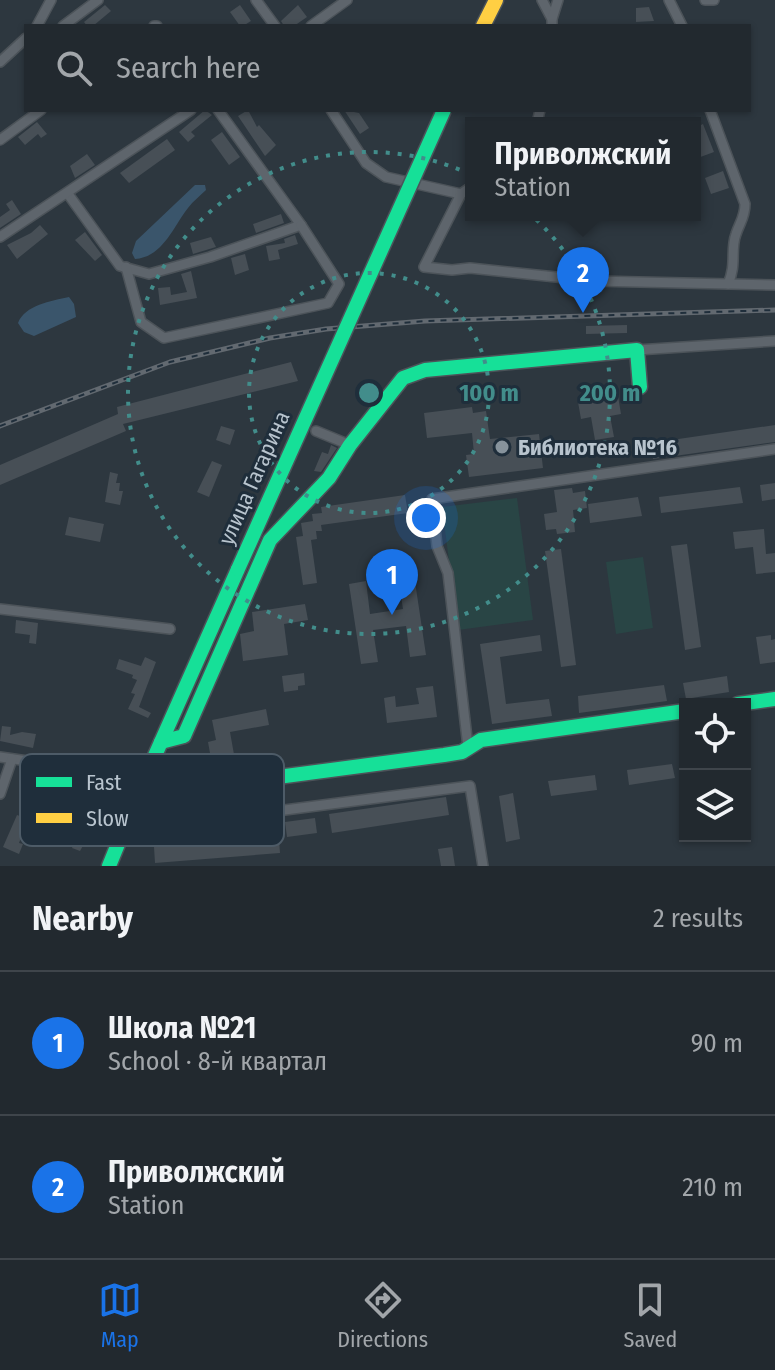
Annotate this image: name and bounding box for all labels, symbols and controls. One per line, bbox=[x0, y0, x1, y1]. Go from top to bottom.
search box bbox=[24, 24, 751, 112]
icon: search bbox=[52, 46, 96, 90]
text: Search here bbox=[116, 50, 261, 86]
popup bbox=[465, 117, 701, 221]
text: Приволжский bbox=[495, 136, 671, 172]
text: Station bbox=[495, 172, 571, 203]
pin: 2 bbox=[557, 247, 609, 313]
centre of rings bbox=[355, 379, 383, 407]
text: 100 m bbox=[459, 379, 519, 407]
text: 200 m bbox=[579, 379, 640, 407]
street label: улица Гагарина bbox=[212, 407, 296, 549]
place label: Библиотека №16 bbox=[518, 434, 677, 461]
marker: Библиотека №16 bbox=[493, 438, 511, 456]
your location bbox=[406, 498, 446, 538]
pin: 1 bbox=[366, 549, 418, 615]
map controls bbox=[679, 698, 751, 842]
button: locate bbox=[679, 698, 751, 770]
legend bbox=[20, 754, 284, 846]
text: Fast bbox=[86, 769, 122, 796]
button: layers bbox=[679, 770, 751, 842]
text: Slow bbox=[86, 805, 129, 832]
text: Nearby bbox=[32, 898, 133, 939]
text: 2 results bbox=[653, 903, 743, 934]
text: Школа №21 bbox=[108, 1010, 256, 1046]
text: 1 bbox=[53, 1028, 64, 1059]
text: 90 m bbox=[691, 1028, 743, 1059]
text: School · 8-й квартал bbox=[108, 1046, 327, 1077]
text: Приволжский bbox=[108, 1154, 285, 1190]
text: 2 bbox=[52, 1172, 64, 1203]
text: 210 m bbox=[682, 1172, 743, 1203]
text: Station bbox=[108, 1190, 184, 1221]
tab: Map bbox=[98, 1278, 142, 1353]
tab: Directions bbox=[337, 1278, 428, 1353]
tab: Saved bbox=[624, 1278, 677, 1353]

